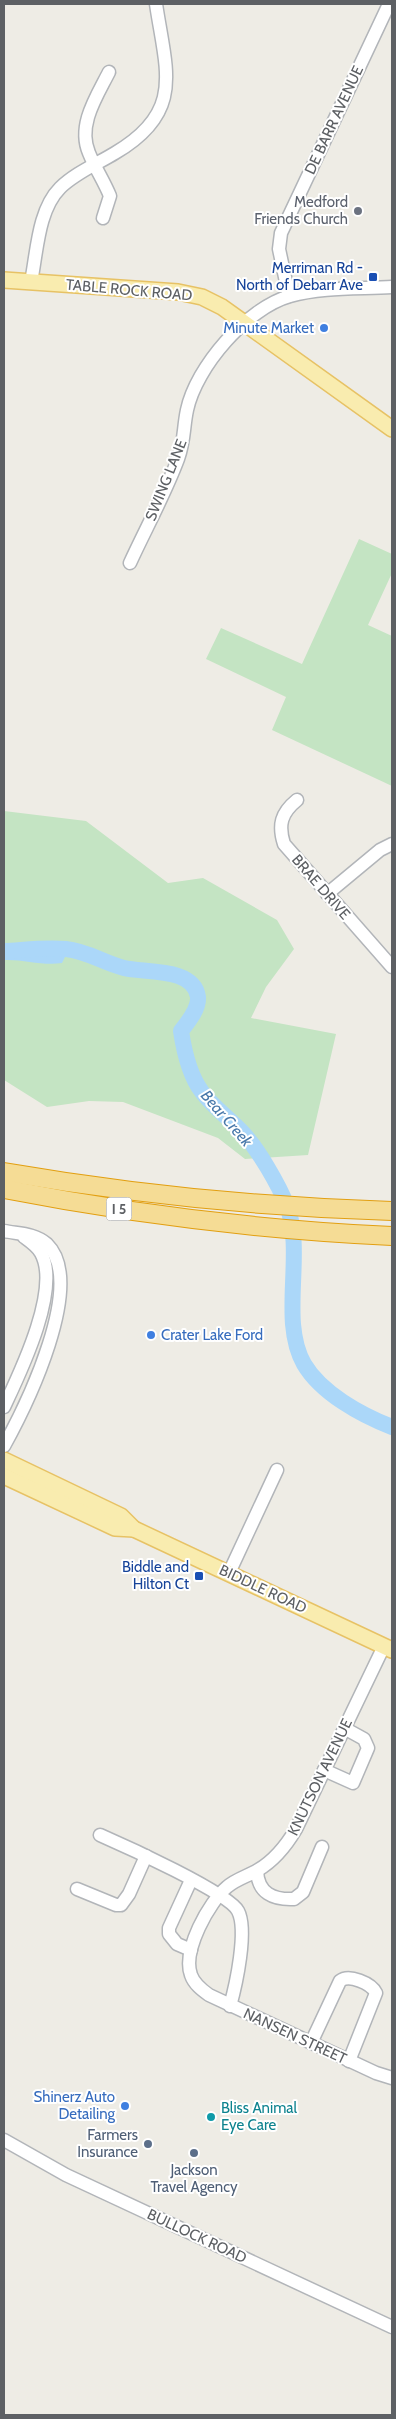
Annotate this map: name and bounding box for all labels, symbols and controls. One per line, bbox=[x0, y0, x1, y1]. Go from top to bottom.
street label: DE BARR AVENUE bbox=[301, 63, 367, 177]
place label: Medford Friends Church bbox=[254, 193, 348, 228]
marker: Medford Friends Church bbox=[352, 205, 364, 217]
place label: Merriman Rd - North of Debarr Ave bbox=[236, 259, 363, 294]
marker: Merriman Rd - North of Debarr Ave bbox=[367, 271, 379, 283]
street label: TABLE ROCK ROAD bbox=[65, 276, 193, 305]
place label: Minute Market bbox=[223, 319, 314, 337]
marker: Minute Market bbox=[318, 322, 330, 334]
street label: SWING LANE bbox=[141, 437, 191, 523]
street label: BRAE DRIVE bbox=[288, 851, 354, 923]
water label: Bear Creek bbox=[197, 1086, 257, 1151]
road number: I 5 bbox=[106, 1198, 132, 1220]
place label: Crater Lake Ford bbox=[161, 1326, 263, 1344]
marker: Crater Lake Ford bbox=[145, 1329, 157, 1341]
place label: Biddle and Hilton Ct bbox=[122, 1558, 189, 1593]
street label: BIDDLE ROAD bbox=[216, 1561, 310, 1617]
marker: Biddle and Hilton Ct bbox=[193, 1570, 205, 1582]
street label: KNUTSON AVENUE bbox=[284, 1716, 356, 1838]
street label: NANSEN STREET bbox=[241, 2004, 349, 2068]
place label: Shinerz Auto Detailing bbox=[34, 2088, 116, 2123]
place label: Bliss Animal Eye Care bbox=[221, 2099, 298, 2134]
marker: Shinerz Auto Detailing bbox=[119, 2100, 131, 2112]
marker: Bliss Animal Eye Care bbox=[205, 2111, 217, 2123]
place label: Farmers Insurance bbox=[77, 2126, 138, 2161]
marker: Farmers Insurance bbox=[142, 2138, 154, 2150]
marker: Jackson Travel Agency bbox=[188, 2147, 200, 2159]
place label: Jackson Travel Agency bbox=[150, 2161, 238, 2196]
street label: BULLOCK ROAD bbox=[144, 2205, 250, 2267]

